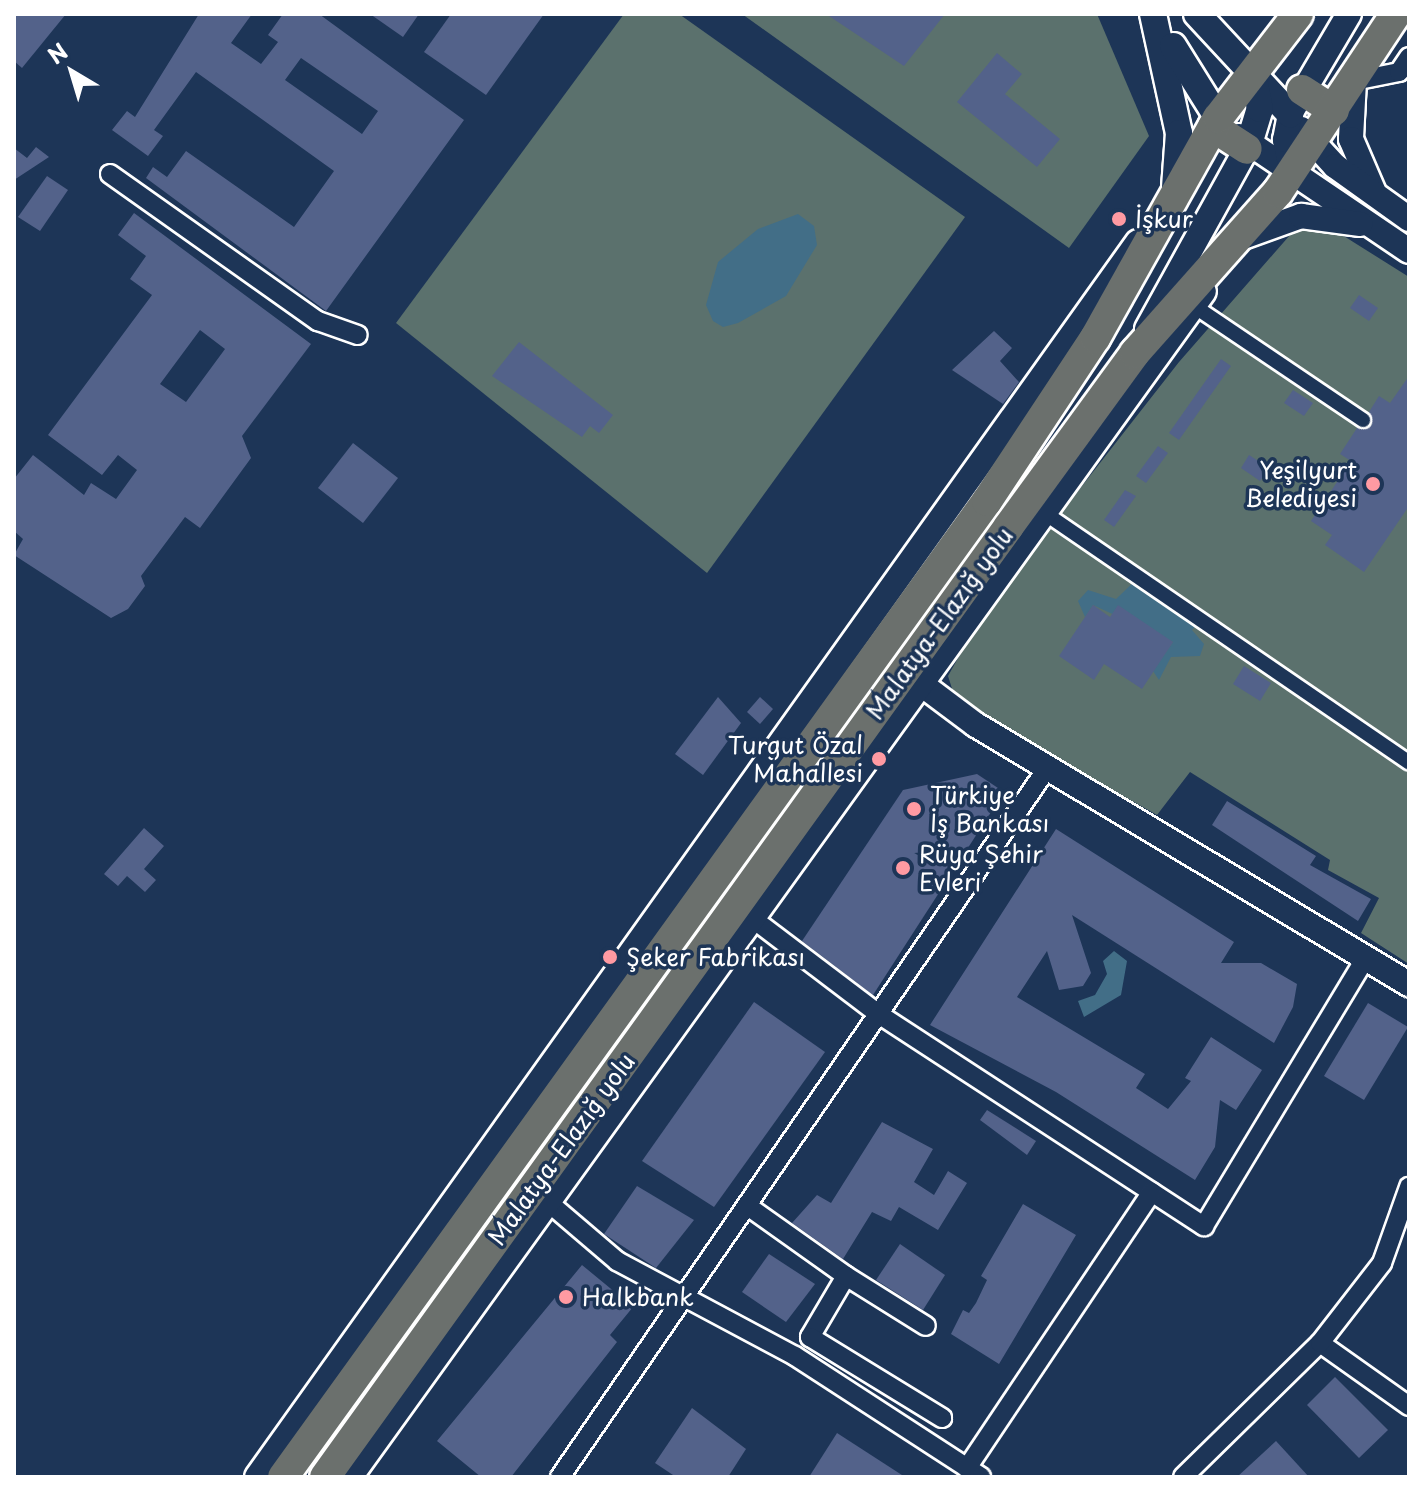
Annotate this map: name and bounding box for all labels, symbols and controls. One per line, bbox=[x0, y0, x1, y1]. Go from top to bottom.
north arrow bbox=[32, 32, 112, 112]
text: N bbox=[40, 34, 74, 71]
place label: İşkur bbox=[1135, 205, 1193, 233]
marker: İşkur bbox=[1110, 210, 1128, 228]
place label: Yeşilyurt Belediyesi bbox=[1245, 456, 1357, 512]
marker: Yeşilyurt Belediyesi bbox=[1364, 475, 1382, 493]
street label: Malatya-Elazığ yolu bbox=[860, 521, 1018, 725]
place label: Turgut Özal Mahallesi bbox=[727, 731, 863, 787]
marker: Turgut Özal Mahallesi bbox=[870, 750, 888, 768]
place label: Türkiye İş Bankası bbox=[930, 781, 1050, 837]
marker: Türkiye İş Bankası bbox=[905, 800, 923, 818]
place label: Rüya Şehir Evleri bbox=[919, 840, 1045, 896]
marker: Rüya Şehir Evleri bbox=[894, 859, 912, 877]
place label: Şeker Fabrikası bbox=[626, 943, 805, 971]
marker: Şeker Fabrikası bbox=[601, 948, 619, 966]
street label: Malatya-Elazığ yolu bbox=[482, 1047, 640, 1251]
place label: Halkbank bbox=[582, 1283, 694, 1311]
marker: Halkbank bbox=[557, 1288, 575, 1306]

